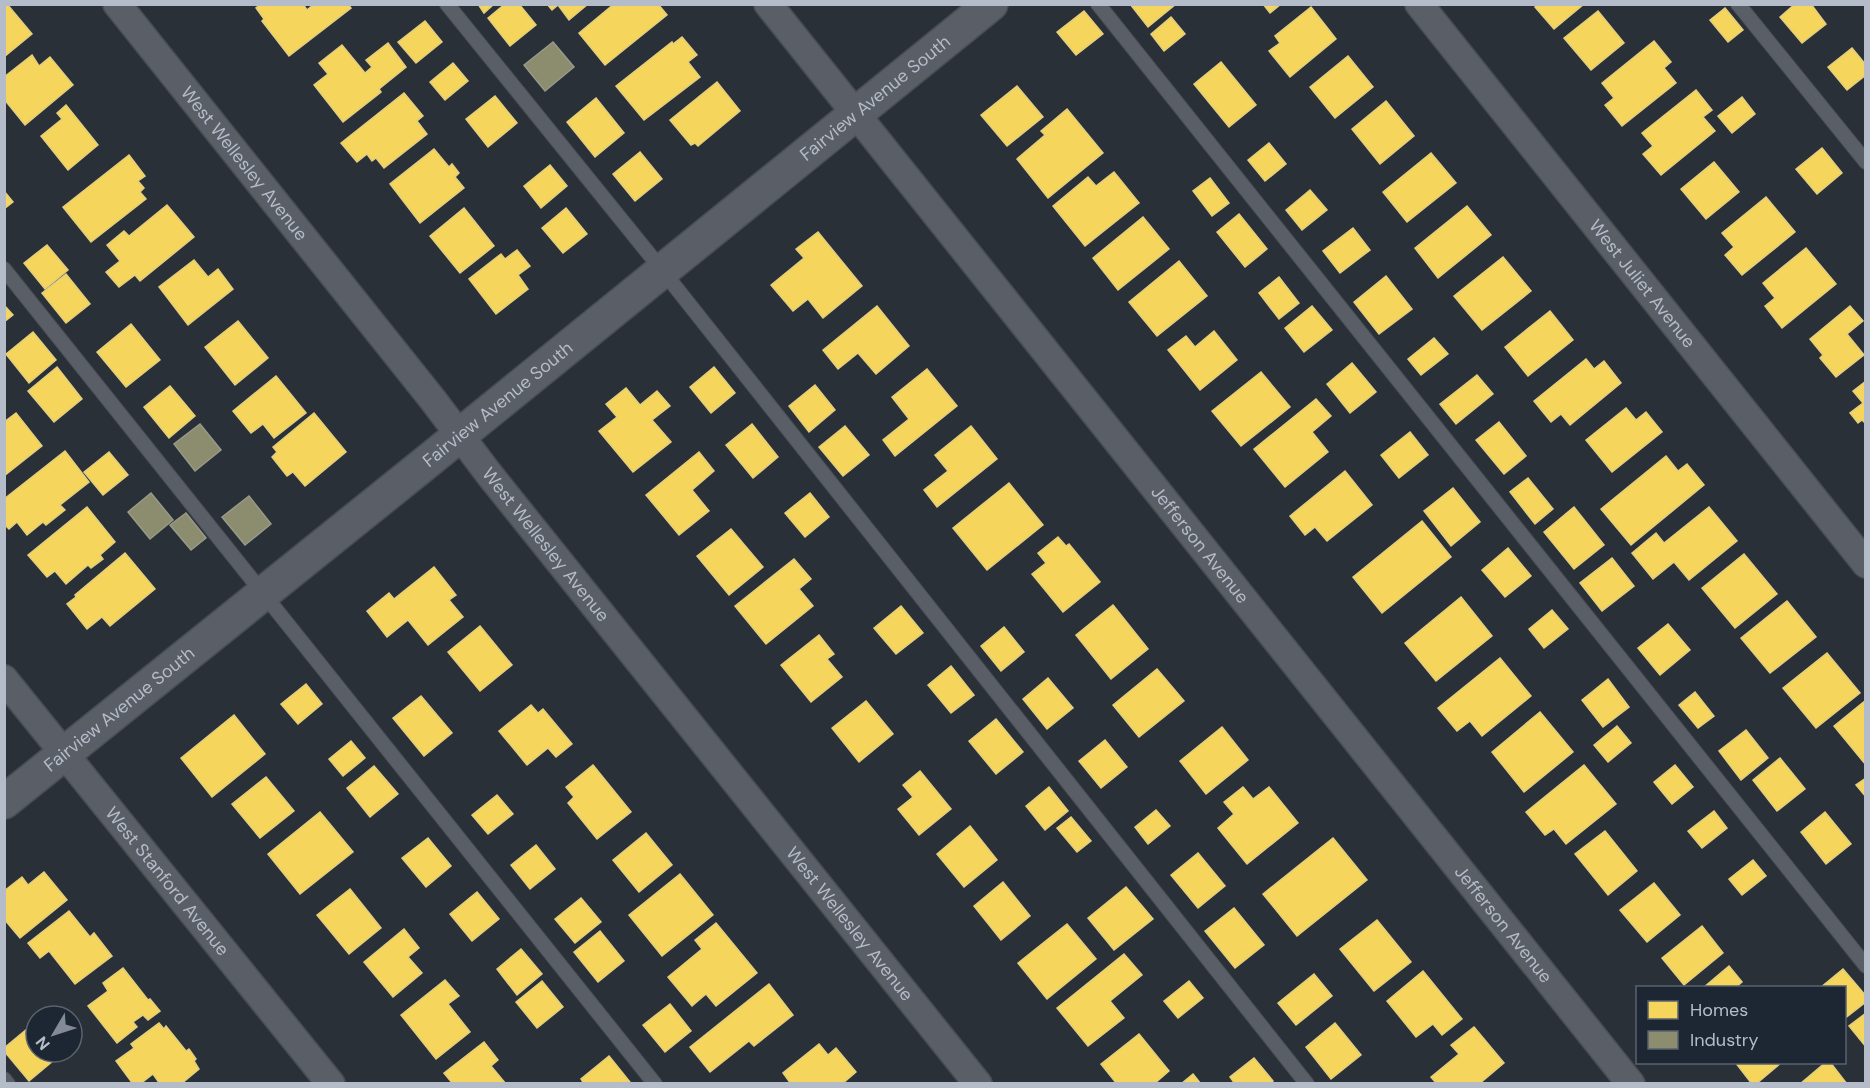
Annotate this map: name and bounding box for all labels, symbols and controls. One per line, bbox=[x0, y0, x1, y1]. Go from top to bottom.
street label: Fairview Avenue South bbox=[795, 30, 955, 166]
street label: West Wellesley Avenue bbox=[175, 81, 313, 246]
street label: West Juliet Avenue bbox=[1584, 215, 1701, 353]
street label: Fairview Avenue South bbox=[418, 336, 578, 473]
street label: West Wellesley Avenue bbox=[476, 463, 615, 627]
street label: Jefferson Avenue bbox=[1146, 481, 1254, 608]
street label: Fairview Avenue South bbox=[39, 641, 200, 777]
street label: West Stanford Avenue bbox=[100, 802, 235, 961]
street label: West Wellesley Avenue bbox=[780, 842, 919, 1006]
street label: Jefferson Avenue bbox=[1449, 860, 1558, 988]
legend bbox=[1636, 986, 1846, 1064]
text: Homes bbox=[1690, 998, 1748, 1022]
north arrow bbox=[24, 1004, 84, 1064]
text: Industry bbox=[1690, 1028, 1759, 1052]
text: N bbox=[31, 1032, 55, 1054]

